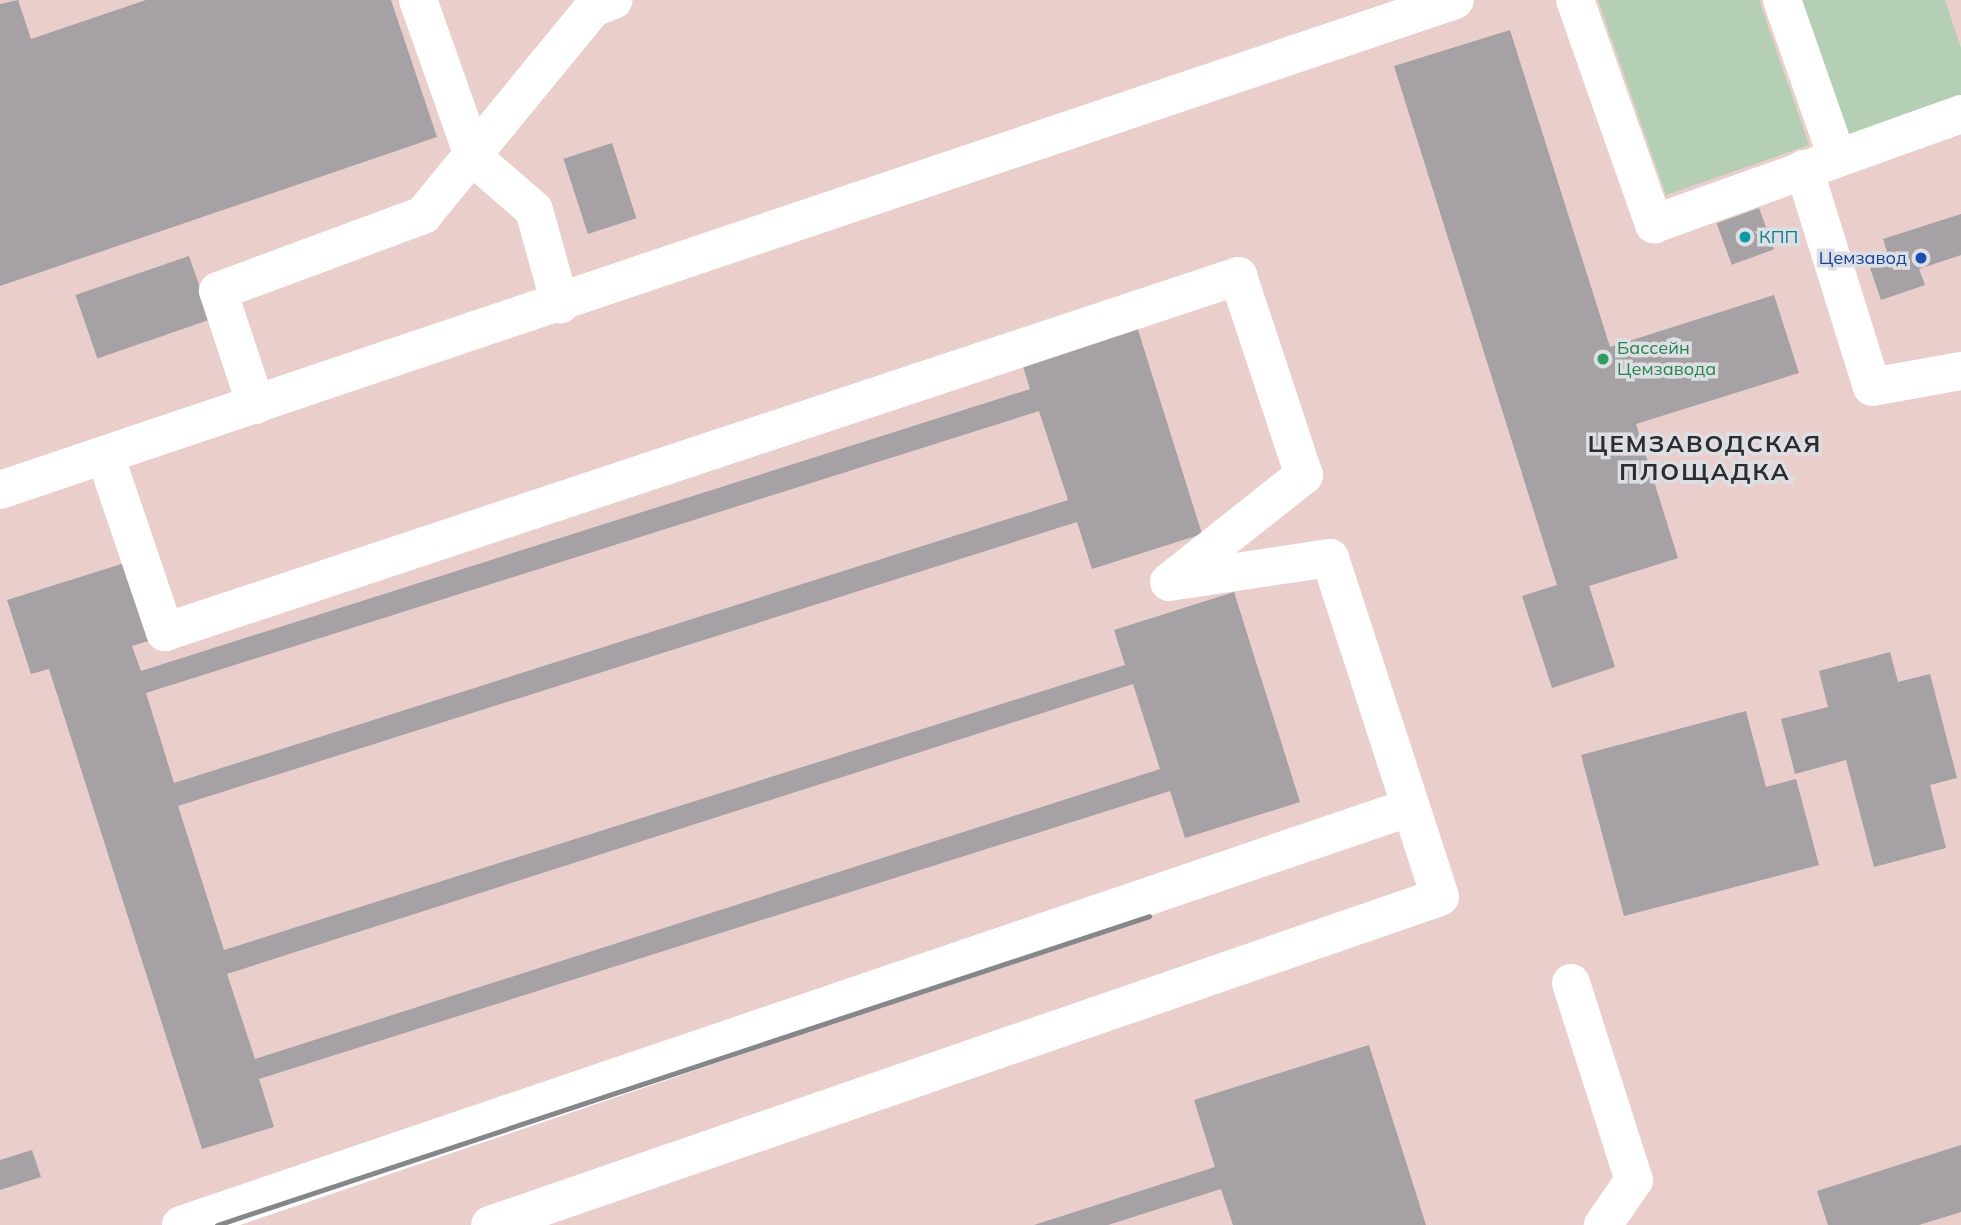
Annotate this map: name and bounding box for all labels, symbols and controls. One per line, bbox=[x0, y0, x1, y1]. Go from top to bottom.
place label: КПП bbox=[1759, 226, 1798, 248]
marker: КПП bbox=[1737, 229, 1753, 245]
place label: Цемзавод bbox=[1819, 247, 1907, 269]
marker: Цемзавод bbox=[1913, 250, 1929, 266]
place label: Бассейн Цемзавода bbox=[1617, 338, 1716, 380]
marker: Бассейн Цемзавода bbox=[1595, 351, 1611, 367]
district label: ЦЕМЗАВОДСКАЯ ПЛОЩАДКА bbox=[1589, 430, 1821, 486]

